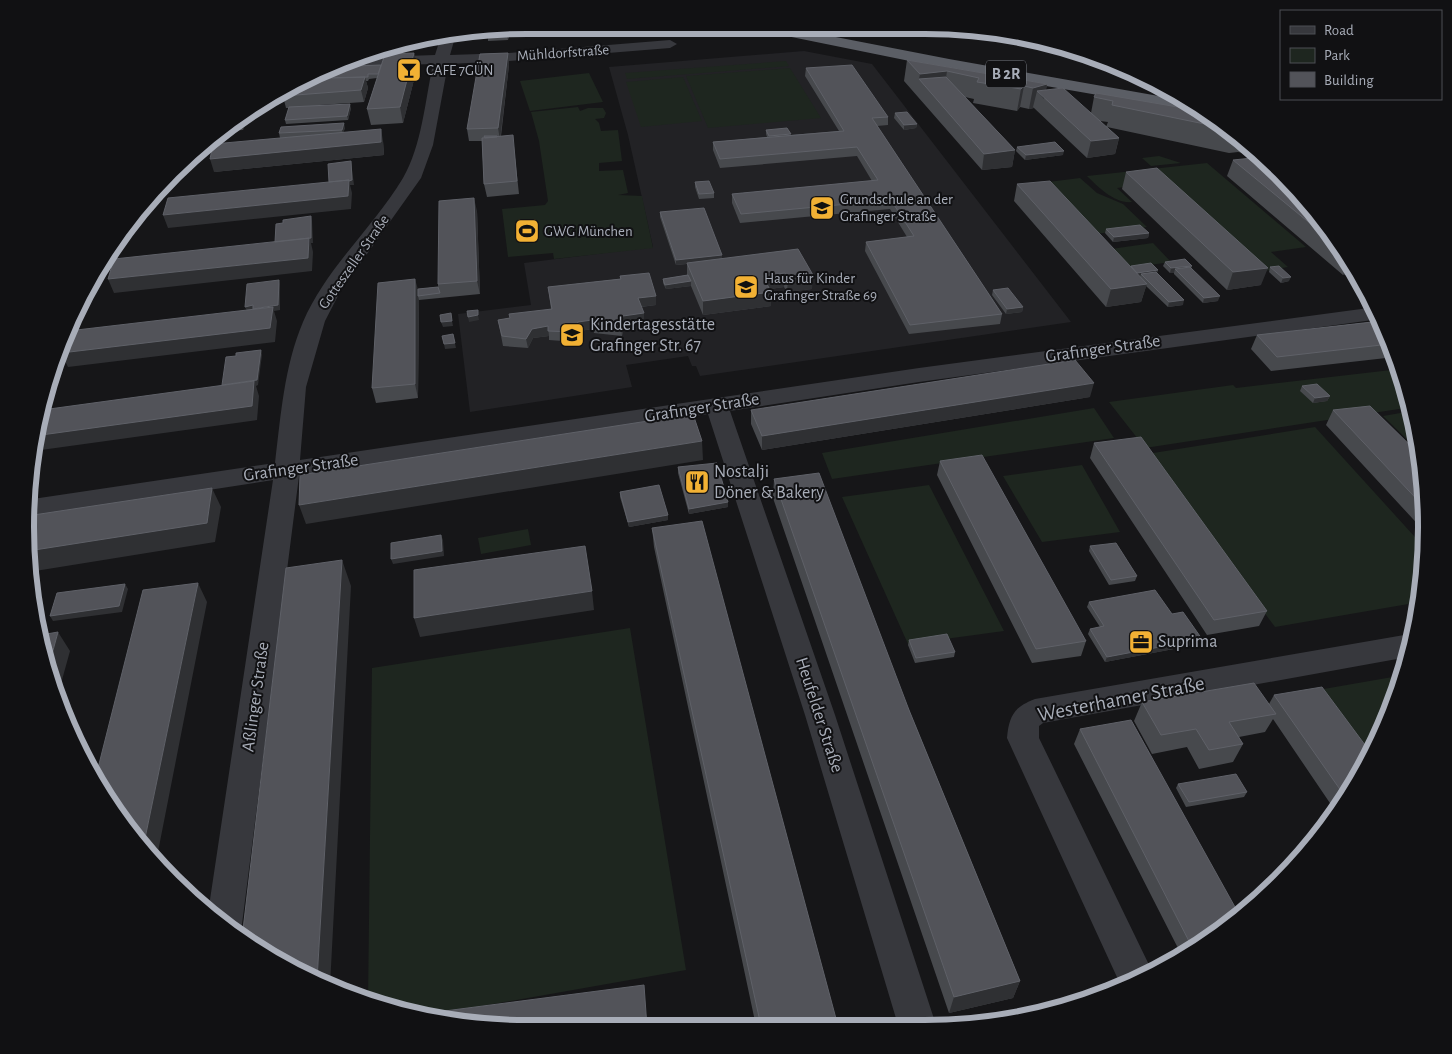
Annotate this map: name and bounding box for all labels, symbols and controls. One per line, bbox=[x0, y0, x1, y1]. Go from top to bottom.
legend bbox=[1280, 10, 1442, 100]
text: Road bbox=[1324, 23, 1354, 38]
street label: Mühldorfstraße bbox=[516, 42, 610, 64]
text: Park bbox=[1324, 48, 1350, 63]
bar icon: CAFE 7GÜN bbox=[396, 57, 422, 83]
place label: CAFE 7GÜN bbox=[426, 61, 494, 78]
road number: B 2R bbox=[986, 61, 1026, 88]
text: Building bbox=[1324, 73, 1374, 88]
place label: Grundschule an der Grafinger Straße bbox=[840, 192, 953, 224]
school or university icon: Grundschule an der Grafinger Straße bbox=[809, 195, 835, 221]
street label: Gotteszeller Straße bbox=[316, 212, 392, 312]
sports icon: GWG München bbox=[514, 218, 540, 244]
place label: GWG München bbox=[544, 224, 633, 239]
place label: Haus für Kinder Grafinger Straße 69 bbox=[764, 271, 877, 303]
school or university icon: Haus für Kinder Grafinger Straße 69 bbox=[733, 274, 759, 300]
place label: Kindertagesstätte Grafinger Str. 67 bbox=[590, 316, 715, 355]
school or university icon: Kindertagesstätte Grafinger Str. 67 bbox=[559, 322, 585, 348]
street label: Grafinger Straße bbox=[1044, 332, 1162, 366]
street label: Grafinger Straße bbox=[643, 390, 761, 426]
street label: Grafinger Straße bbox=[242, 451, 360, 485]
place label: Nostalji Döner & Bakery bbox=[714, 463, 824, 502]
restaurant icon: Nostalji Döner & Bakery bbox=[684, 469, 710, 495]
office icon: Suprima bbox=[1128, 629, 1154, 655]
place label: Suprima bbox=[1158, 633, 1218, 651]
street label: Aßlinger Straße bbox=[239, 641, 273, 753]
street label: Heufelder Straße bbox=[792, 655, 846, 775]
street label: Westerhamer Straße bbox=[1036, 673, 1206, 725]

